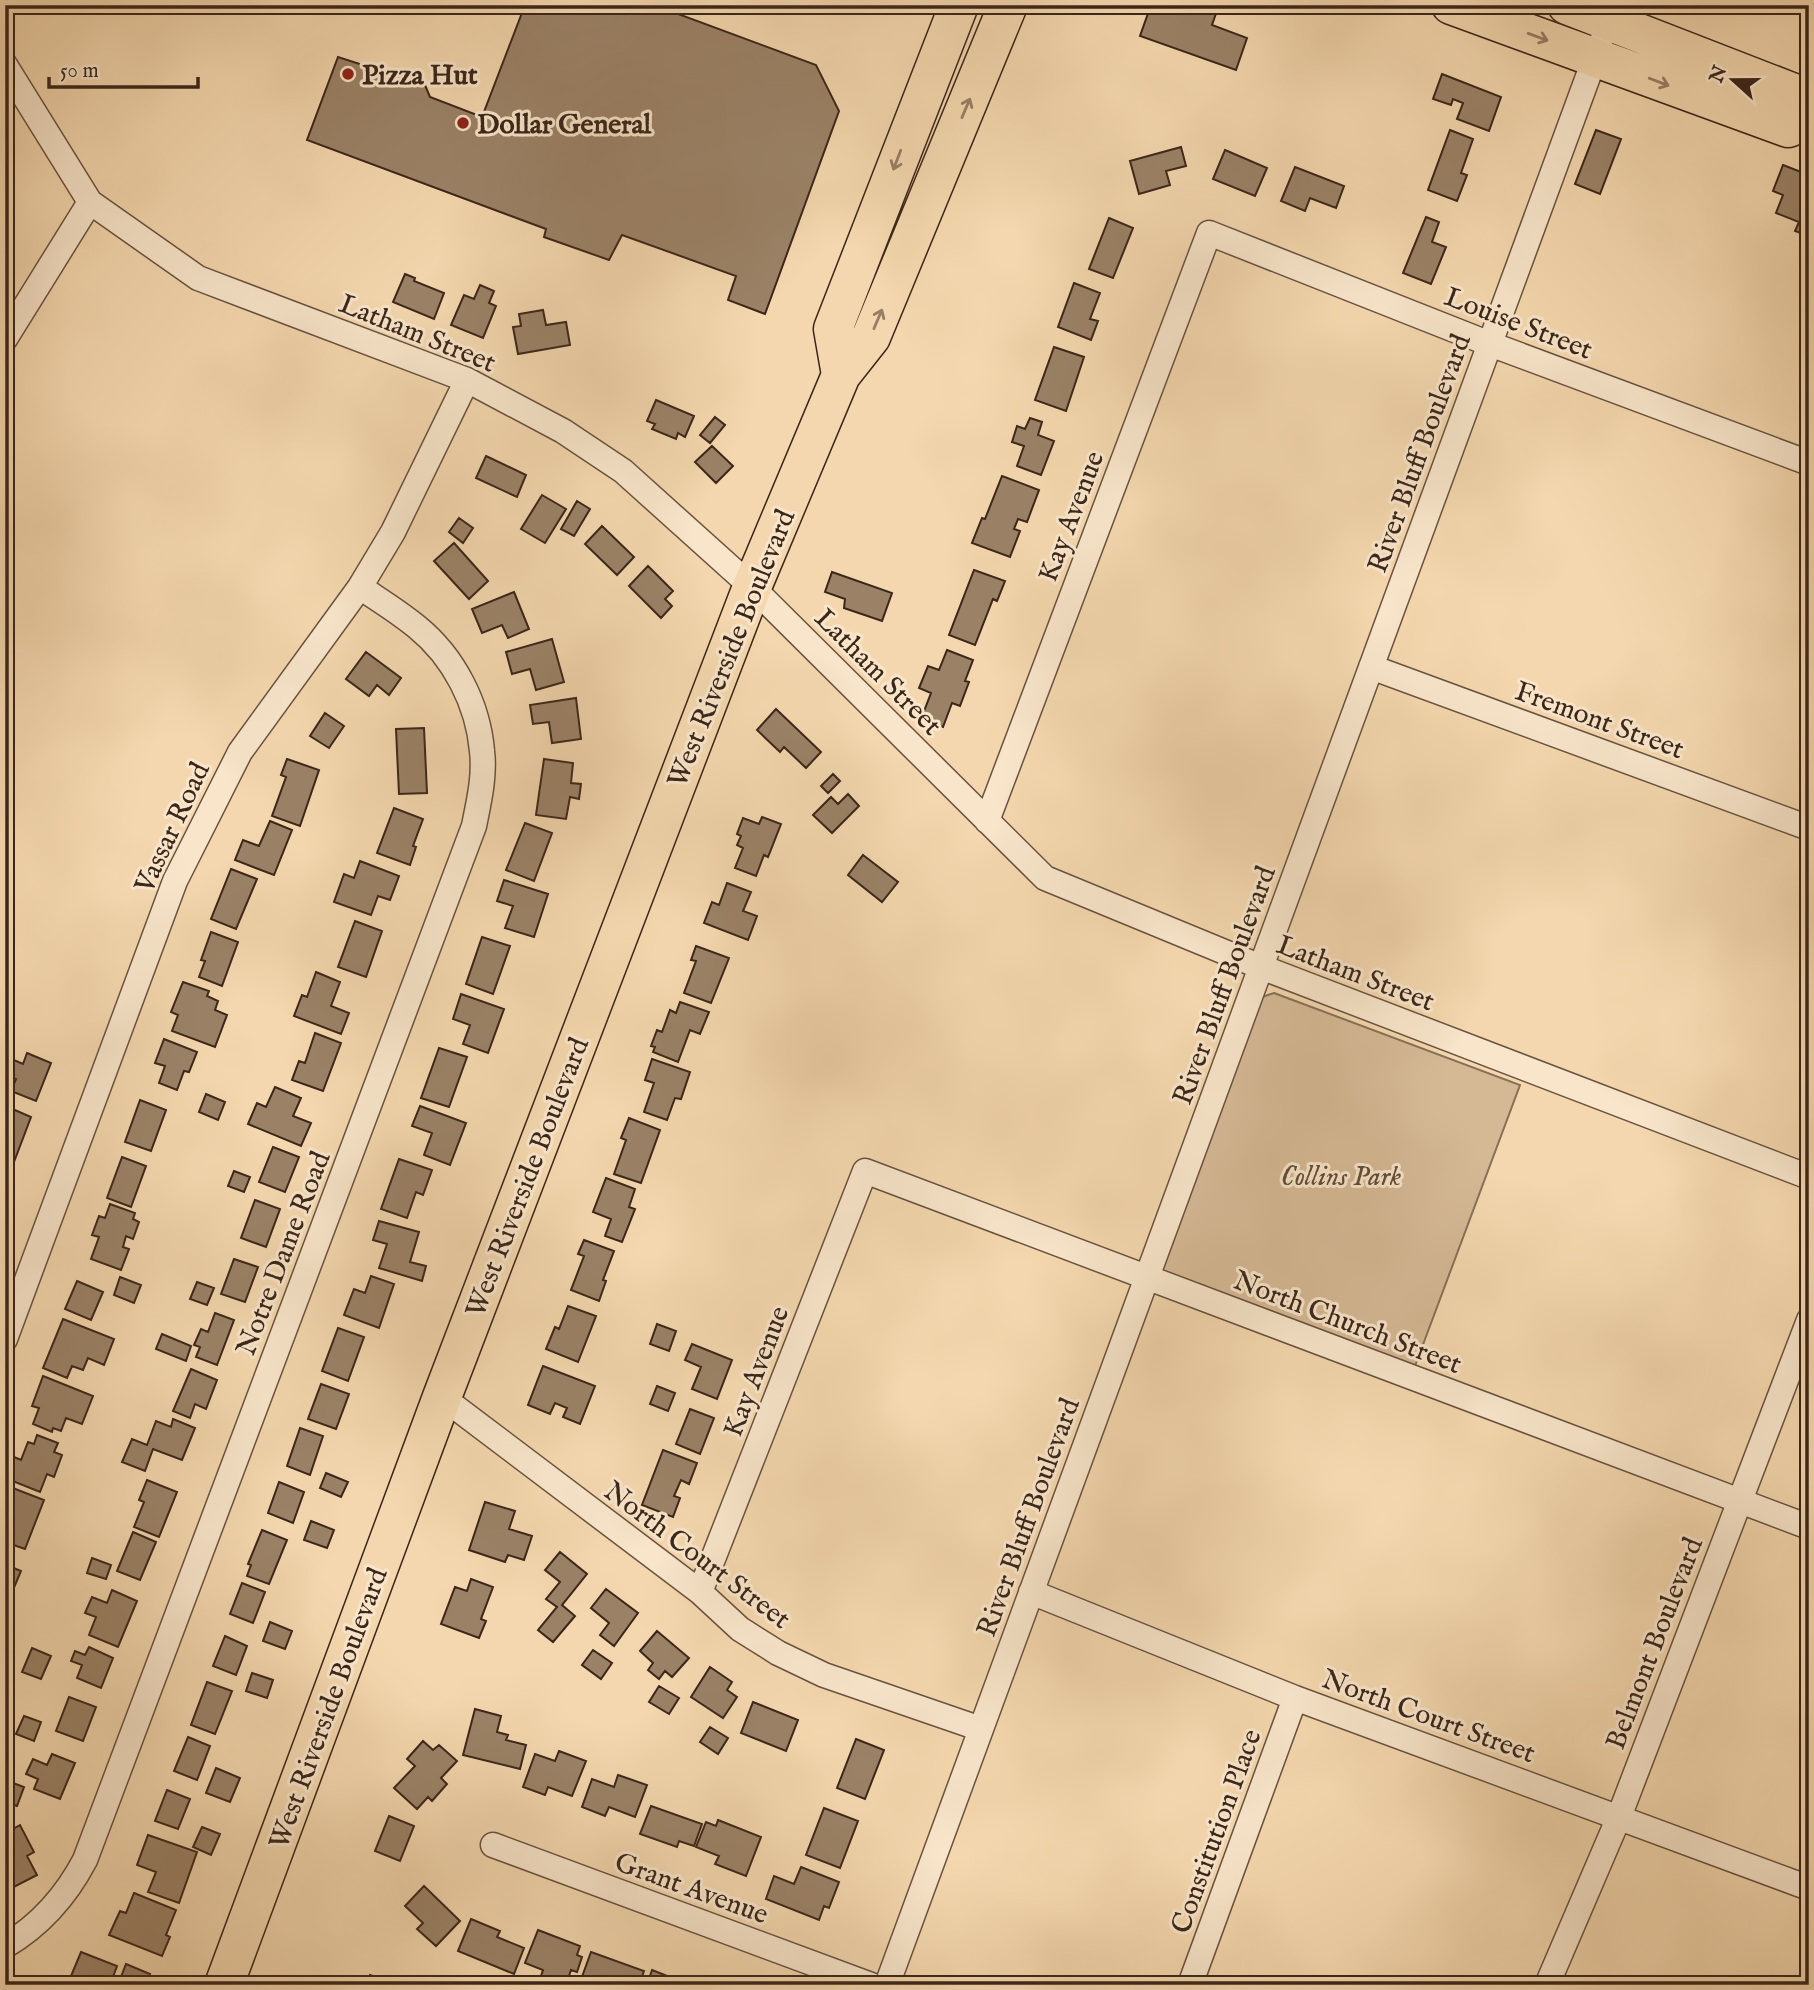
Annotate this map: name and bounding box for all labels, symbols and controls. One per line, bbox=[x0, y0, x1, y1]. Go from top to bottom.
one-way arrow bbox=[1526, 32, 1548, 44]
scale bar bbox=[49, 46, 198, 90]
north arrow bbox=[1699, 46, 1769, 116]
text: 50 m bbox=[60, 58, 99, 85]
place label: Pizza Hut bbox=[362, 59, 478, 94]
text: N bbox=[1704, 62, 1733, 88]
marker: Pizza Hut bbox=[340, 66, 356, 82]
one-way arrow bbox=[1647, 77, 1669, 90]
one-way arrow bbox=[960, 98, 973, 120]
place label: Dollar General bbox=[477, 108, 653, 143]
marker: Dollar General bbox=[455, 115, 471, 131]
one-way arrow bbox=[890, 148, 903, 170]
street label: Louise Street bbox=[1439, 280, 1597, 369]
street label: Latham Street bbox=[334, 287, 501, 382]
one-way arrow bbox=[873, 308, 886, 330]
street label: River Bluff Boulevard bbox=[1361, 330, 1480, 578]
street label: Kay Avenue bbox=[1031, 446, 1113, 587]
street label: West Riverside Boulevard bbox=[661, 505, 804, 793]
street label: Latham Street bbox=[806, 602, 949, 744]
street label: Fremont Street bbox=[1510, 675, 1689, 768]
street label: Vassar Road bbox=[127, 757, 219, 900]
street label: River Bluff Boulevard bbox=[1166, 862, 1285, 1110]
street label: Latham Street bbox=[1271, 928, 1439, 1021]
street label: West Riverside Boulevard bbox=[459, 1033, 598, 1323]
street label: Notre Dame Road bbox=[229, 1147, 339, 1361]
park label: Collins Park bbox=[1281, 1160, 1401, 1195]
street label: North Church Street bbox=[1228, 1264, 1466, 1383]
street label: Kay Avenue bbox=[716, 1301, 798, 1442]
street label: River Bluff Boulevard bbox=[970, 1394, 1089, 1642]
street label: North Court Street bbox=[596, 1474, 797, 1638]
street label: Belmont Boulevard bbox=[1599, 1533, 1712, 1755]
street label: West Riverside Boulevard bbox=[262, 1563, 397, 1854]
street label: North Court Street bbox=[1317, 1663, 1540, 1772]
street label: Constitution Place bbox=[1164, 1725, 1271, 1939]
street label: Grant Avenue bbox=[610, 1845, 773, 1933]

